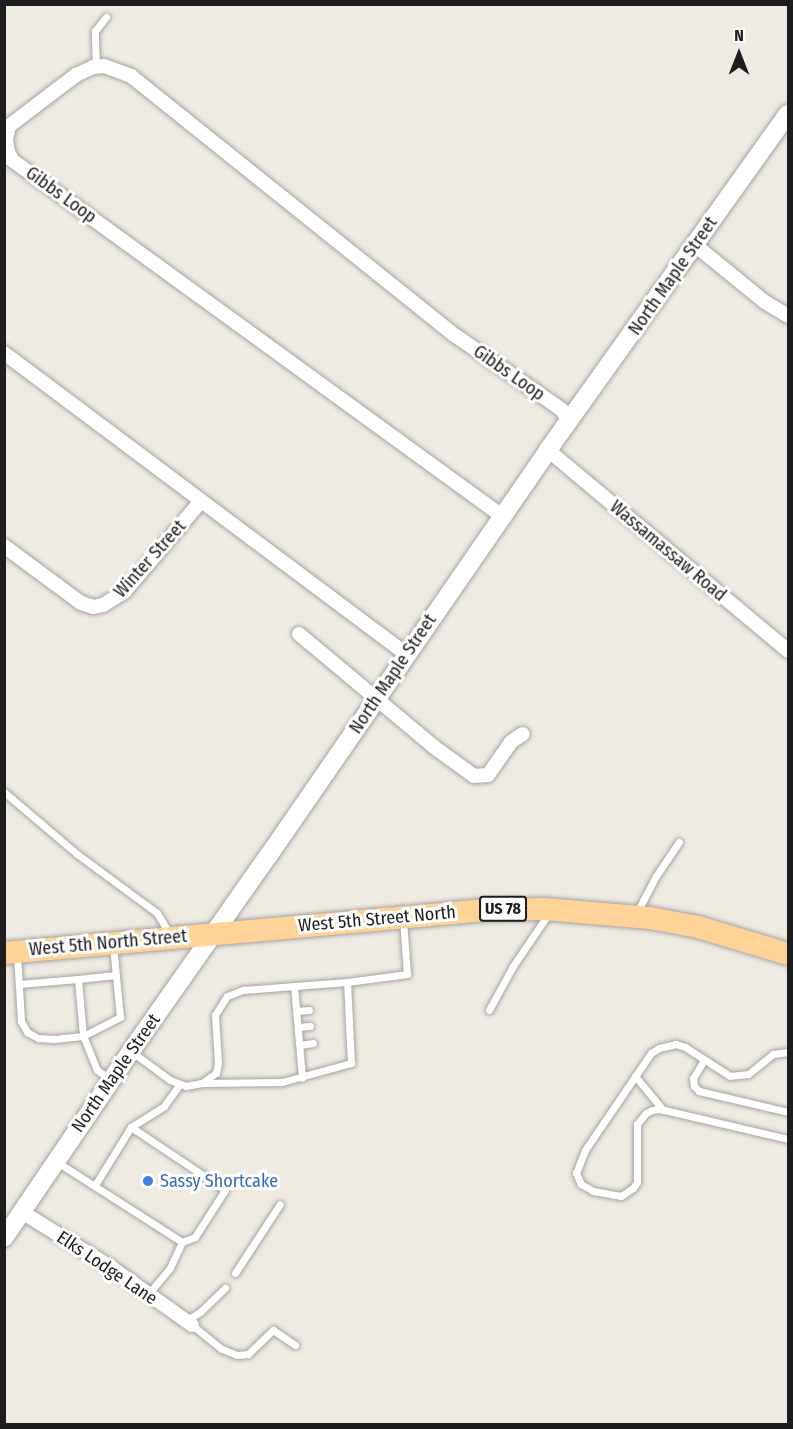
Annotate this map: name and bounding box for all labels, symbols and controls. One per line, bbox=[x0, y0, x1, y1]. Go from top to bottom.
north arrow bbox=[709, 24, 769, 84]
text: N bbox=[734, 26, 744, 45]
street label: Gibbs Loop bbox=[21, 162, 101, 228]
street label: North Maple Street bbox=[624, 213, 722, 339]
street label: Gibbs Loop bbox=[469, 341, 549, 405]
street label: Wassamassaw Road bbox=[605, 496, 731, 606]
street label: Winter Street bbox=[110, 516, 190, 602]
street label: North Maple Street bbox=[345, 610, 441, 738]
road number: US 78 bbox=[479, 896, 527, 922]
street label: West 5th Street North bbox=[297, 901, 457, 937]
street label: West 5th North Street bbox=[28, 925, 188, 961]
street label: North Maple Street bbox=[67, 1010, 165, 1136]
place label: Sassy Shortcake bbox=[160, 1170, 278, 1192]
marker: Sassy Shortcake bbox=[141, 1174, 155, 1188]
street label: Elks Lodge Lane bbox=[53, 1227, 161, 1309]

